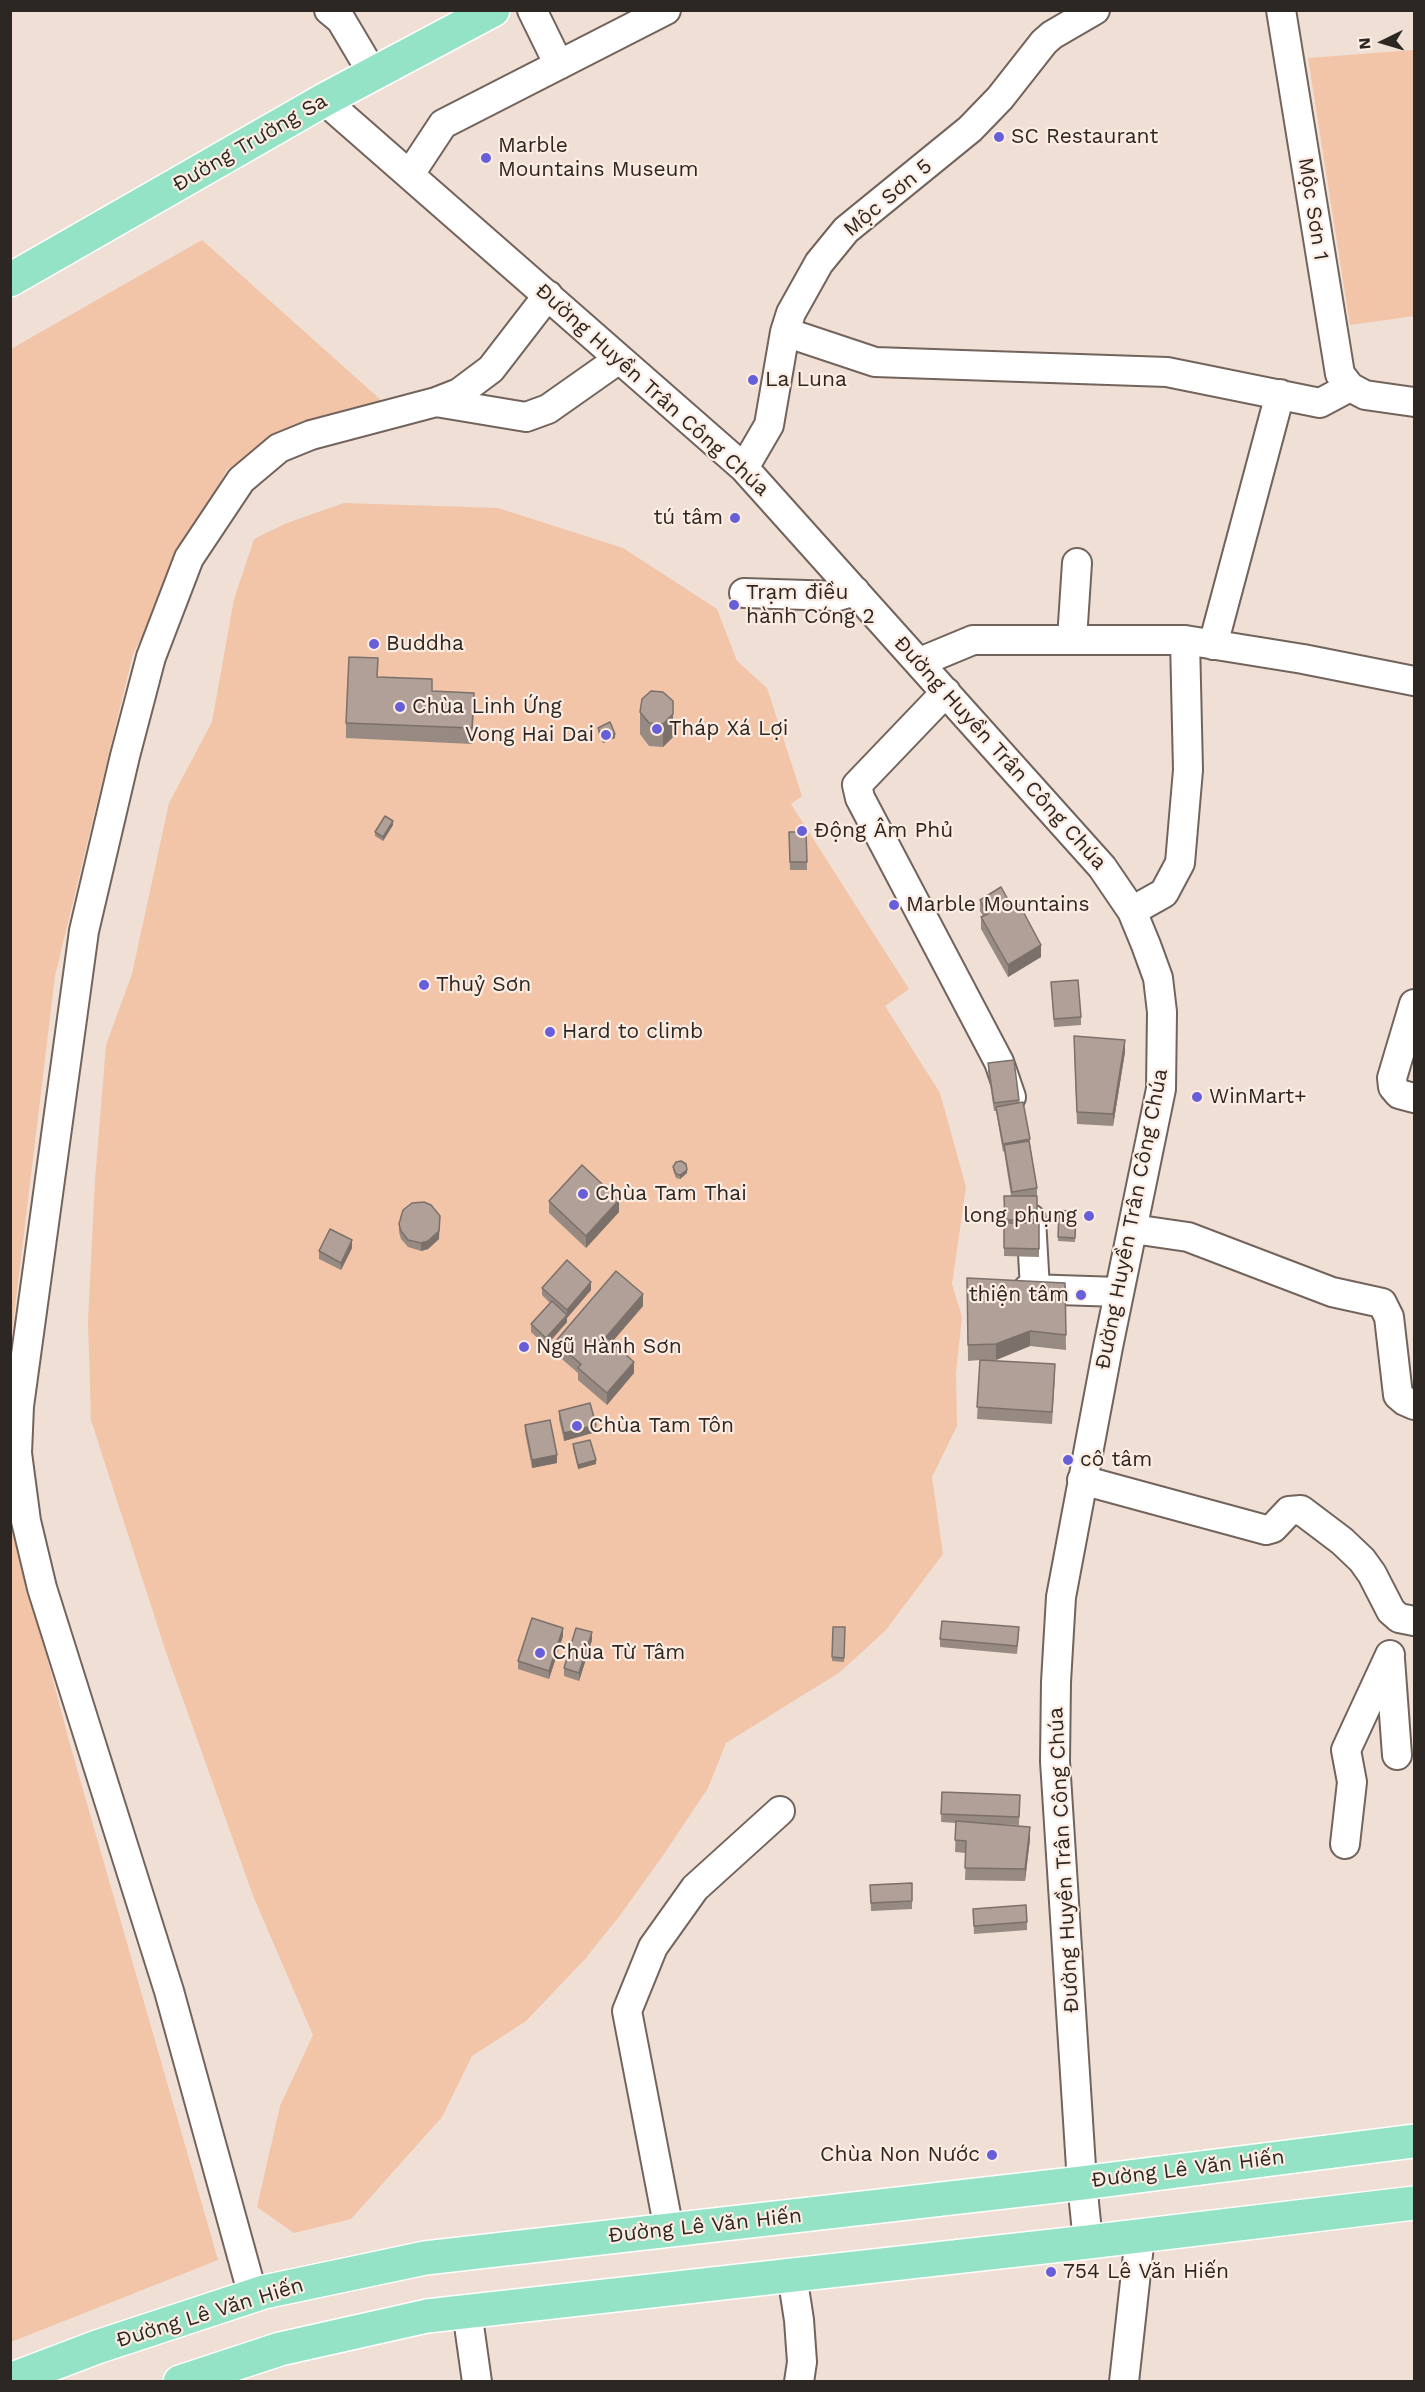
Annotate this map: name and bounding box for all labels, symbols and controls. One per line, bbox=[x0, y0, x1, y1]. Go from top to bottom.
north arrow bbox=[1353, 12, 1413, 72]
text: N bbox=[1355, 37, 1375, 50]
street label: Đường Trường Sa bbox=[168, 89, 332, 197]
place label: SC Restaurant bbox=[1011, 124, 1158, 150]
marker: SC Restaurant bbox=[992, 130, 1006, 144]
place label: Marble Mountains Museum bbox=[498, 133, 699, 183]
marker: Marble Mountains Museum bbox=[479, 151, 493, 165]
street label: Mộc Sơn 5 bbox=[839, 154, 937, 242]
street label: Mộc Sơn 1 bbox=[1292, 156, 1334, 262]
street label: Đường Huyền Trân Công Chúa bbox=[530, 278, 774, 502]
place label: La Luna bbox=[765, 367, 847, 393]
marker: La Luna bbox=[746, 373, 760, 387]
place label: tú tâm bbox=[653, 505, 723, 531]
marker: tú tâm bbox=[728, 511, 742, 525]
place label: Trạm điều hành Cóng 2 bbox=[746, 580, 875, 630]
marker: Trạm điều hành Cóng 2 bbox=[727, 598, 741, 612]
place label: Buddha bbox=[386, 631, 464, 657]
street label: Đường Huyền Trân Công Chúa bbox=[888, 631, 1112, 875]
marker: Buddha bbox=[367, 637, 381, 651]
place label: Chùa Linh Ứng bbox=[412, 694, 562, 720]
marker: Chùa Linh Ứng bbox=[393, 700, 407, 714]
place label: Tháp Xá Lợi bbox=[669, 716, 788, 742]
place label: Vong Hai Dai bbox=[465, 722, 594, 748]
marker: Tháp Xá Lợi bbox=[650, 722, 664, 736]
marker: Vong Hai Dai bbox=[599, 728, 613, 742]
place label: Động Âm Phủ bbox=[814, 818, 953, 844]
marker: Động Âm Phủ bbox=[795, 824, 809, 838]
place label: Marble Mountains bbox=[906, 892, 1090, 918]
marker: Marble Mountains bbox=[887, 898, 901, 912]
place label: Thuỷ Sơn bbox=[436, 972, 531, 998]
marker: Thuỷ Sơn bbox=[417, 978, 431, 992]
place label: Hard to climb bbox=[562, 1019, 703, 1045]
marker: Hard to climb bbox=[543, 1025, 557, 1039]
street label: Đường Huyền Trân Công Chúa bbox=[1090, 1066, 1174, 1372]
place label: WinMart+ bbox=[1209, 1084, 1307, 1110]
marker: WinMart+ bbox=[1190, 1090, 1204, 1104]
place label: Chùa Tam Thai bbox=[595, 1181, 747, 1207]
marker: Chùa Tam Thai bbox=[576, 1187, 590, 1201]
place label: long phụng bbox=[963, 1203, 1077, 1229]
marker: long phụng bbox=[1082, 1209, 1096, 1223]
place label: thiện tâm bbox=[969, 1282, 1069, 1308]
marker: thiện tâm bbox=[1074, 1288, 1088, 1302]
place label: Ngũ Hành Sơn bbox=[536, 1334, 682, 1360]
marker: Ngũ Hành Sơn bbox=[517, 1340, 531, 1354]
place label: Chùa Tam Tôn bbox=[589, 1413, 734, 1439]
marker: Chùa Tam Tôn bbox=[570, 1419, 584, 1433]
place label: cô tâm bbox=[1080, 1447, 1152, 1473]
marker: cô tâm bbox=[1061, 1453, 1075, 1467]
place label: Chùa Từ Tâm bbox=[552, 1640, 685, 1666]
marker: Chùa Từ Tâm bbox=[533, 1646, 547, 1660]
street label: Đường Huyền Trân Công Chúa bbox=[1043, 1707, 1085, 2013]
place label: Chùa Non Nước bbox=[820, 2142, 980, 2168]
street label: Đường Lê Văn Hiến bbox=[1090, 2145, 1286, 2193]
marker: Chùa Non Nước bbox=[985, 2148, 999, 2162]
street label: Đường Lê Văn Hiến bbox=[607, 2203, 803, 2249]
place label: 754 Lê Văn Hiến bbox=[1063, 2259, 1229, 2285]
marker: 754 Lê Văn Hiến bbox=[1044, 2265, 1058, 2279]
street label: Đường Lê Văn Hiến bbox=[113, 2273, 307, 2353]

